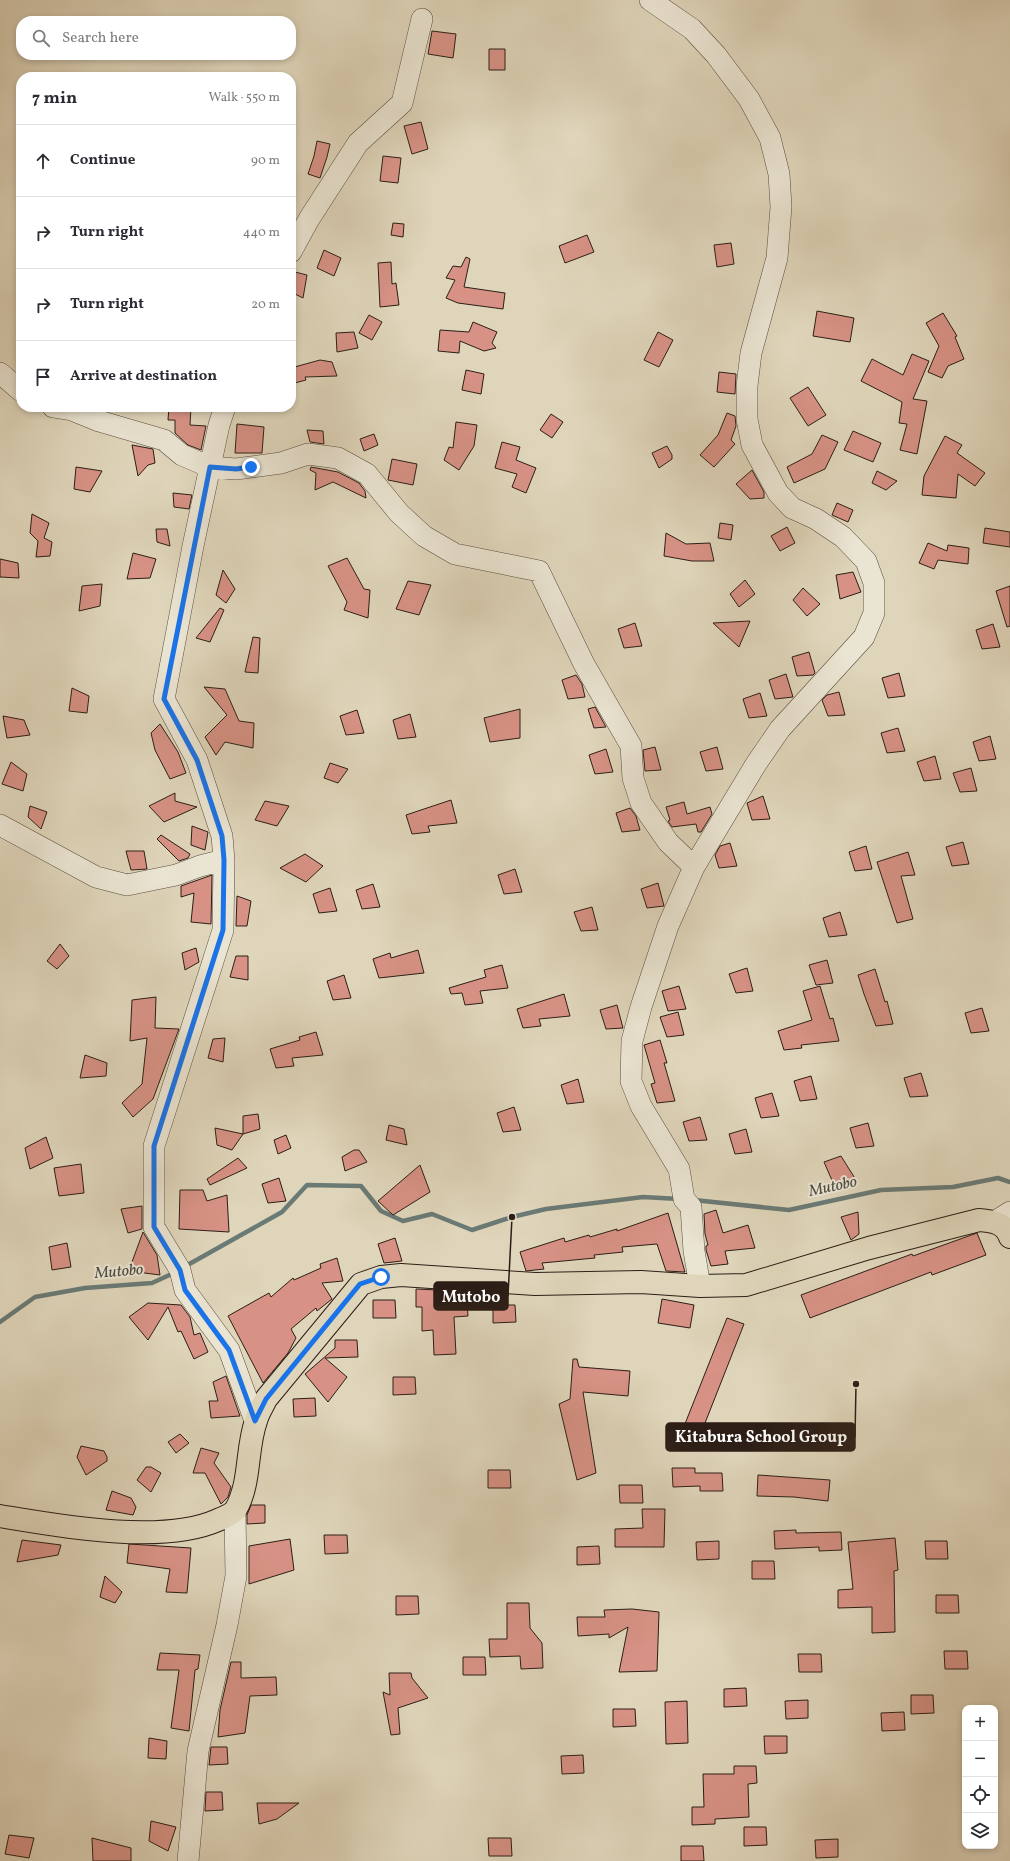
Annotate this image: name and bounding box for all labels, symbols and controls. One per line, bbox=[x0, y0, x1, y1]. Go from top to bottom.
search box bbox=[16, 16, 296, 60]
icon: search bbox=[30, 27, 52, 49]
text: Search here bbox=[62, 28, 139, 49]
text: 7 min bbox=[32, 87, 77, 110]
text: Walk · 550 m bbox=[209, 89, 280, 107]
icon: ahead bbox=[32, 150, 54, 172]
text: Continue bbox=[70, 150, 135, 171]
text: 90 m bbox=[251, 152, 280, 170]
icon: right bbox=[32, 222, 54, 244]
text: Turn right bbox=[70, 222, 144, 243]
text: 440 m bbox=[243, 224, 280, 242]
icon: right bbox=[32, 294, 54, 316]
text: Turn right bbox=[70, 294, 144, 315]
text: 20 m bbox=[251, 296, 280, 314]
icon: arrive bbox=[32, 366, 54, 388]
text: Arrive at destination bbox=[70, 366, 217, 387]
route end bbox=[242, 458, 260, 476]
water label: Mutobo bbox=[806, 1171, 860, 1203]
water label: Mutobo bbox=[93, 1259, 145, 1285]
route start bbox=[372, 1268, 390, 1286]
callout: Mutobo bbox=[434, 1282, 508, 1310]
text: Mutobo bbox=[442, 1287, 500, 1309]
callout: Kitabura School Group bbox=[666, 1423, 855, 1451]
text: Kitabura School Group bbox=[675, 1427, 847, 1449]
map controls bbox=[962, 1705, 998, 1849]
button: + bbox=[962, 1705, 998, 1741]
button: − bbox=[962, 1741, 998, 1777]
button: locate bbox=[962, 1777, 998, 1813]
button: layers bbox=[962, 1813, 998, 1849]

